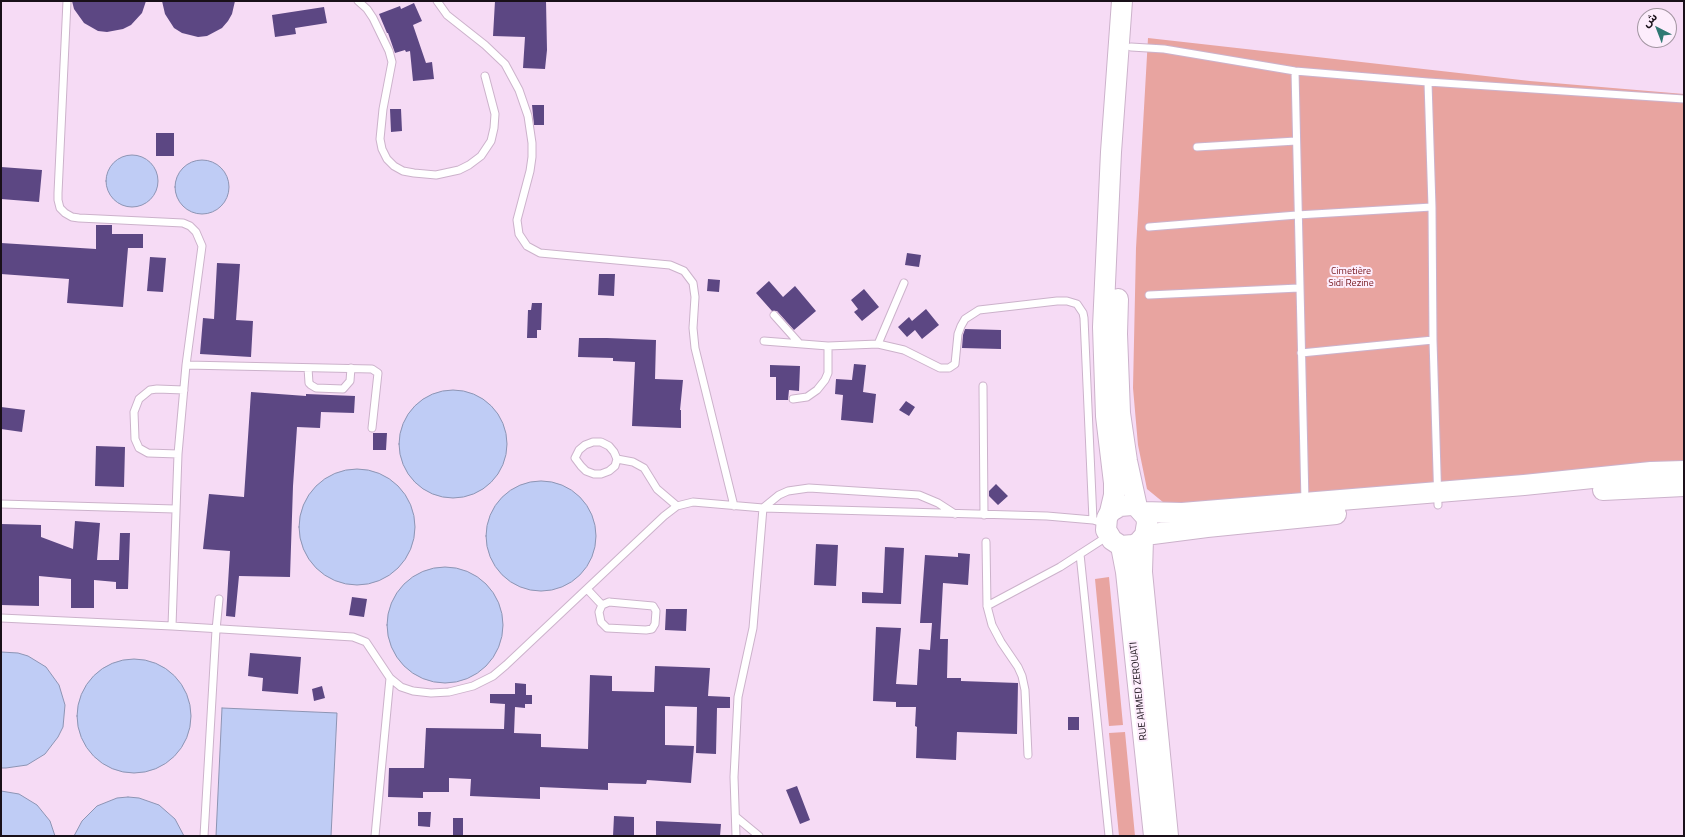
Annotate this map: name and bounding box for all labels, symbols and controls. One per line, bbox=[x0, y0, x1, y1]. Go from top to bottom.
north arrow bbox=[1637, 8, 1677, 48]
text: ش bbox=[1639, 9, 1661, 31]
park label: Cimetière Sidi Rezine bbox=[1328, 266, 1374, 290]
street label: RUE AHMED ZEROUATI bbox=[1128, 641, 1150, 741]

